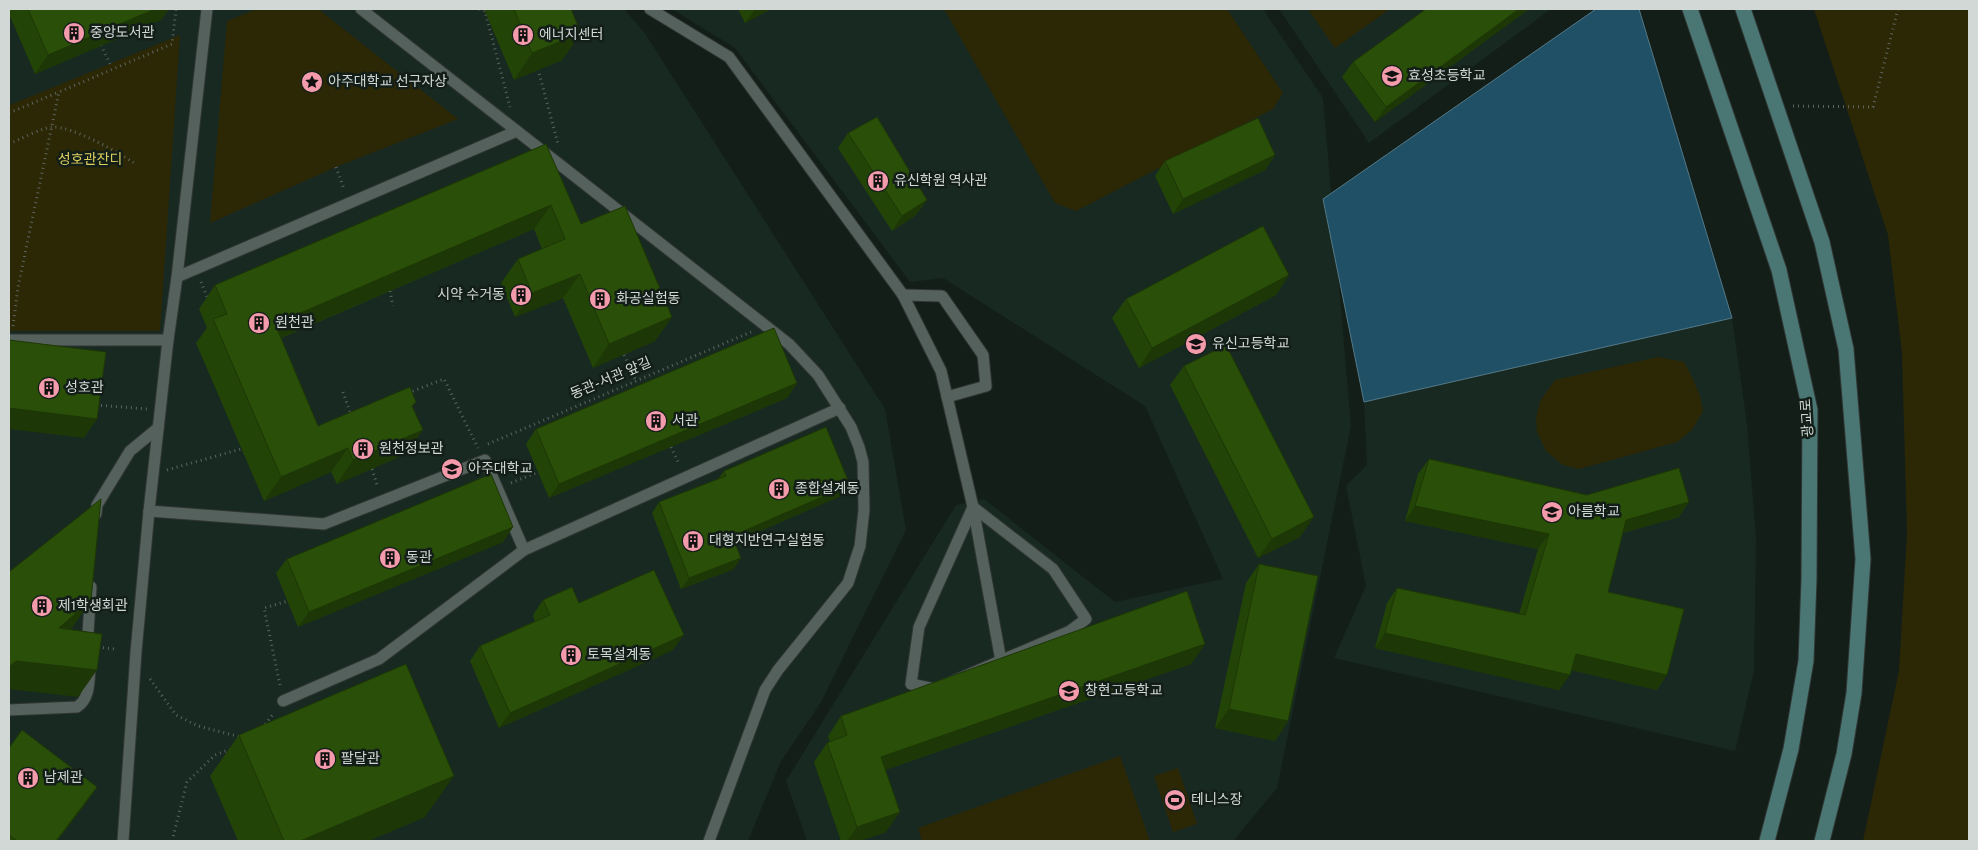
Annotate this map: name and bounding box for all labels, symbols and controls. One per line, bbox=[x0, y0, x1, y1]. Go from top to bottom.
building icon: 중앙도서관 bbox=[62, 21, 86, 45]
building icon: 에너지센터 bbox=[511, 23, 535, 47]
place label: 중앙도서관 bbox=[90, 25, 155, 42]
place label: 에너지센터 bbox=[539, 27, 603, 44]
school or university icon: 효성초등학교 bbox=[1380, 64, 1404, 88]
place label: 효성초등학교 bbox=[1408, 67, 1485, 85]
place icon: 아주대학교 선구자상 bbox=[300, 70, 324, 94]
place label: 아주대학교 선구자상 bbox=[328, 73, 447, 91]
park label: 성호관잔디 bbox=[58, 152, 122, 169]
building icon: 유신학원 역사관 bbox=[866, 169, 890, 193]
place label: 유신학원 역사관 bbox=[894, 172, 988, 190]
building icon: 시약 수거동 bbox=[509, 283, 533, 307]
place label: 시약 수거동 bbox=[437, 287, 505, 304]
building icon: 화공실험동 bbox=[588, 287, 612, 311]
place label: 화공실험동 bbox=[616, 291, 681, 308]
building icon: 원천관 bbox=[247, 311, 271, 335]
place label: 원천관 bbox=[275, 314, 314, 332]
school or university icon: 유신고등학교 bbox=[1184, 332, 1208, 356]
place label: 유신고등학교 bbox=[1212, 335, 1289, 353]
street label: 동관-서관 앞길 bbox=[568, 354, 654, 404]
building icon: 성호관 bbox=[37, 376, 61, 400]
place label: 성호관 bbox=[65, 380, 104, 397]
street label: 광교로 bbox=[1798, 398, 1818, 438]
building icon: 서관 bbox=[644, 409, 668, 433]
place label: 서관 bbox=[672, 413, 698, 430]
building icon: 원천정보관 bbox=[351, 437, 375, 461]
place label: 원천정보관 bbox=[379, 440, 444, 458]
school or university icon: 아주대학교 bbox=[440, 457, 464, 481]
place label: 아주대학교 bbox=[468, 460, 533, 478]
building icon: 종합설계동 bbox=[767, 477, 791, 501]
place label: 종합설계동 bbox=[795, 481, 860, 498]
school or university icon: 아름학교 bbox=[1540, 500, 1564, 524]
place label: 아름학교 bbox=[1568, 503, 1620, 521]
building icon: 대형지반연구실험동 bbox=[681, 529, 705, 553]
place label: 대형지반연구실험동 bbox=[709, 533, 825, 550]
building icon: 동관 bbox=[378, 546, 402, 570]
place label: 동관 bbox=[406, 550, 432, 567]
building icon: 제1학생회관 bbox=[30, 594, 54, 618]
place label: 제1학생회관 bbox=[58, 597, 128, 615]
building icon: 토목설계동 bbox=[559, 643, 583, 667]
place label: 토목설계동 bbox=[587, 647, 652, 664]
school or university icon: 창현고등학교 bbox=[1057, 679, 1081, 703]
place label: 창현고등학교 bbox=[1085, 682, 1162, 700]
building icon: 팔달관 bbox=[313, 747, 337, 771]
place label: 팔달관 bbox=[341, 751, 380, 768]
building icon: 남제관 bbox=[16, 766, 40, 790]
place label: 남제관 bbox=[44, 770, 83, 787]
sports icon: 테니스장 bbox=[1163, 788, 1187, 812]
place label: 테니스장 bbox=[1191, 792, 1243, 809]

